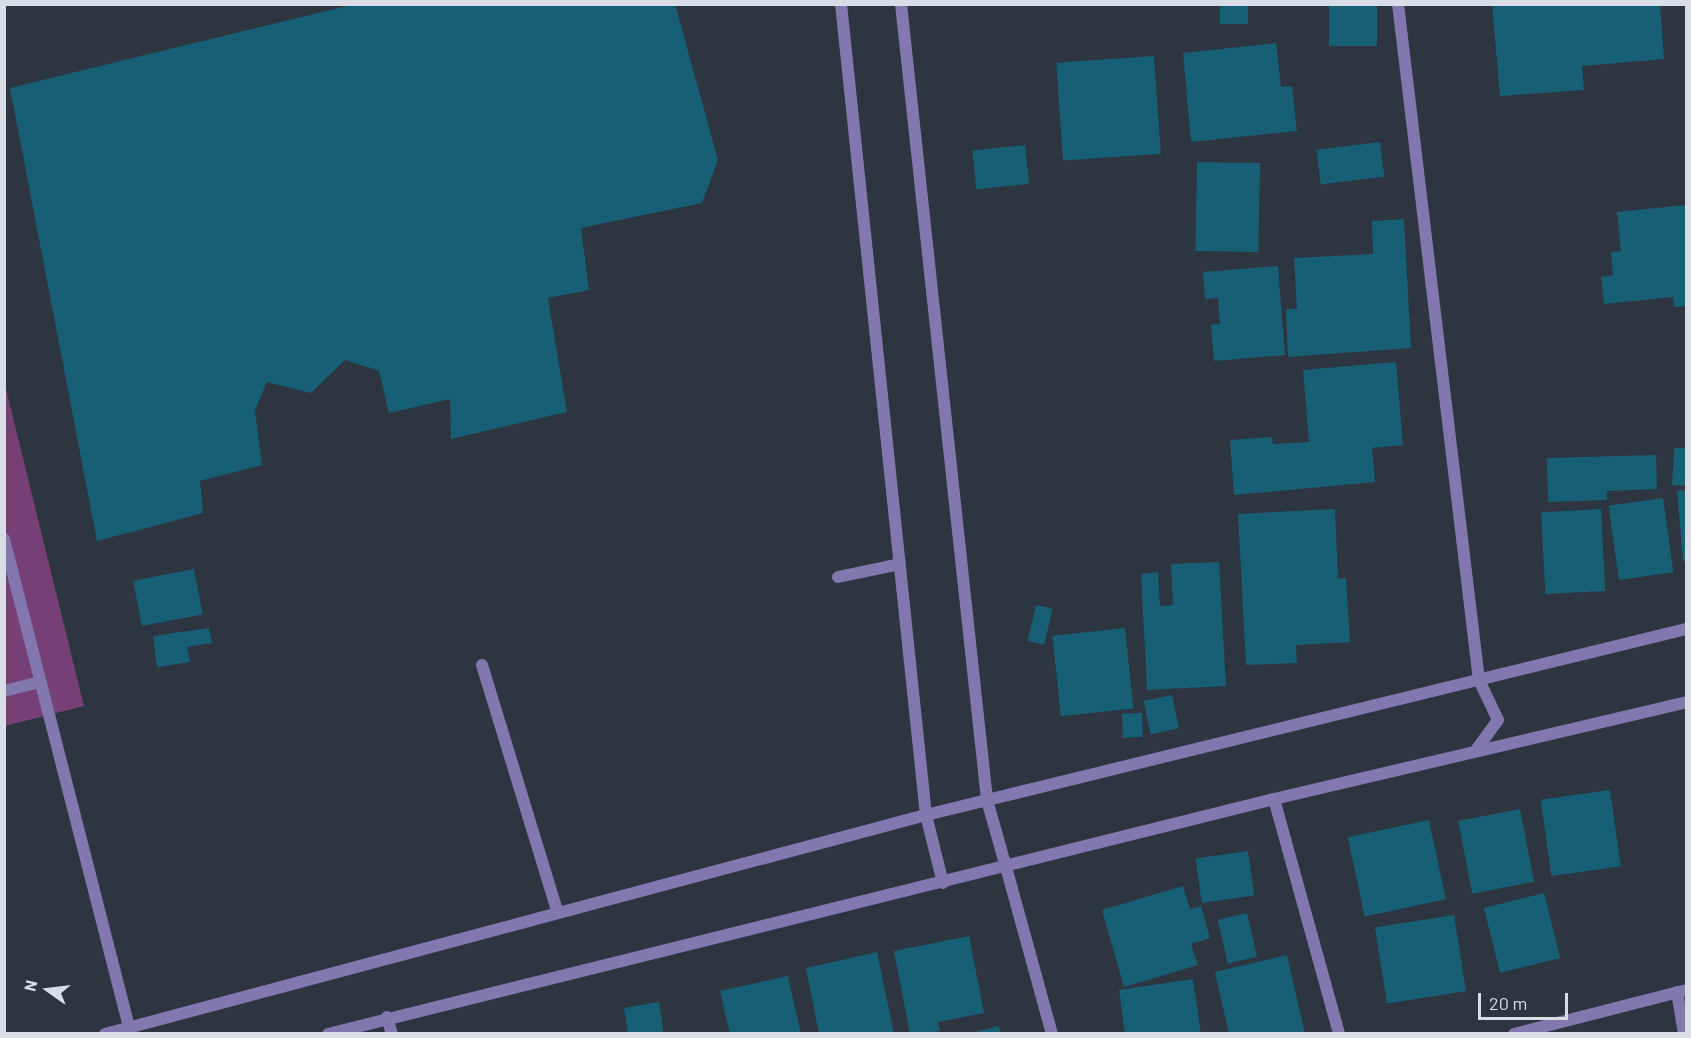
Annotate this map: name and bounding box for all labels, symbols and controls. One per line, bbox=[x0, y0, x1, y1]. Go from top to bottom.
north arrow bbox=[18, 960, 78, 1020]
text: N bbox=[20, 978, 41, 993]
scale bar bbox=[1481, 981, 1571, 1019]
text: 20 m bbox=[1489, 992, 1527, 1014]

